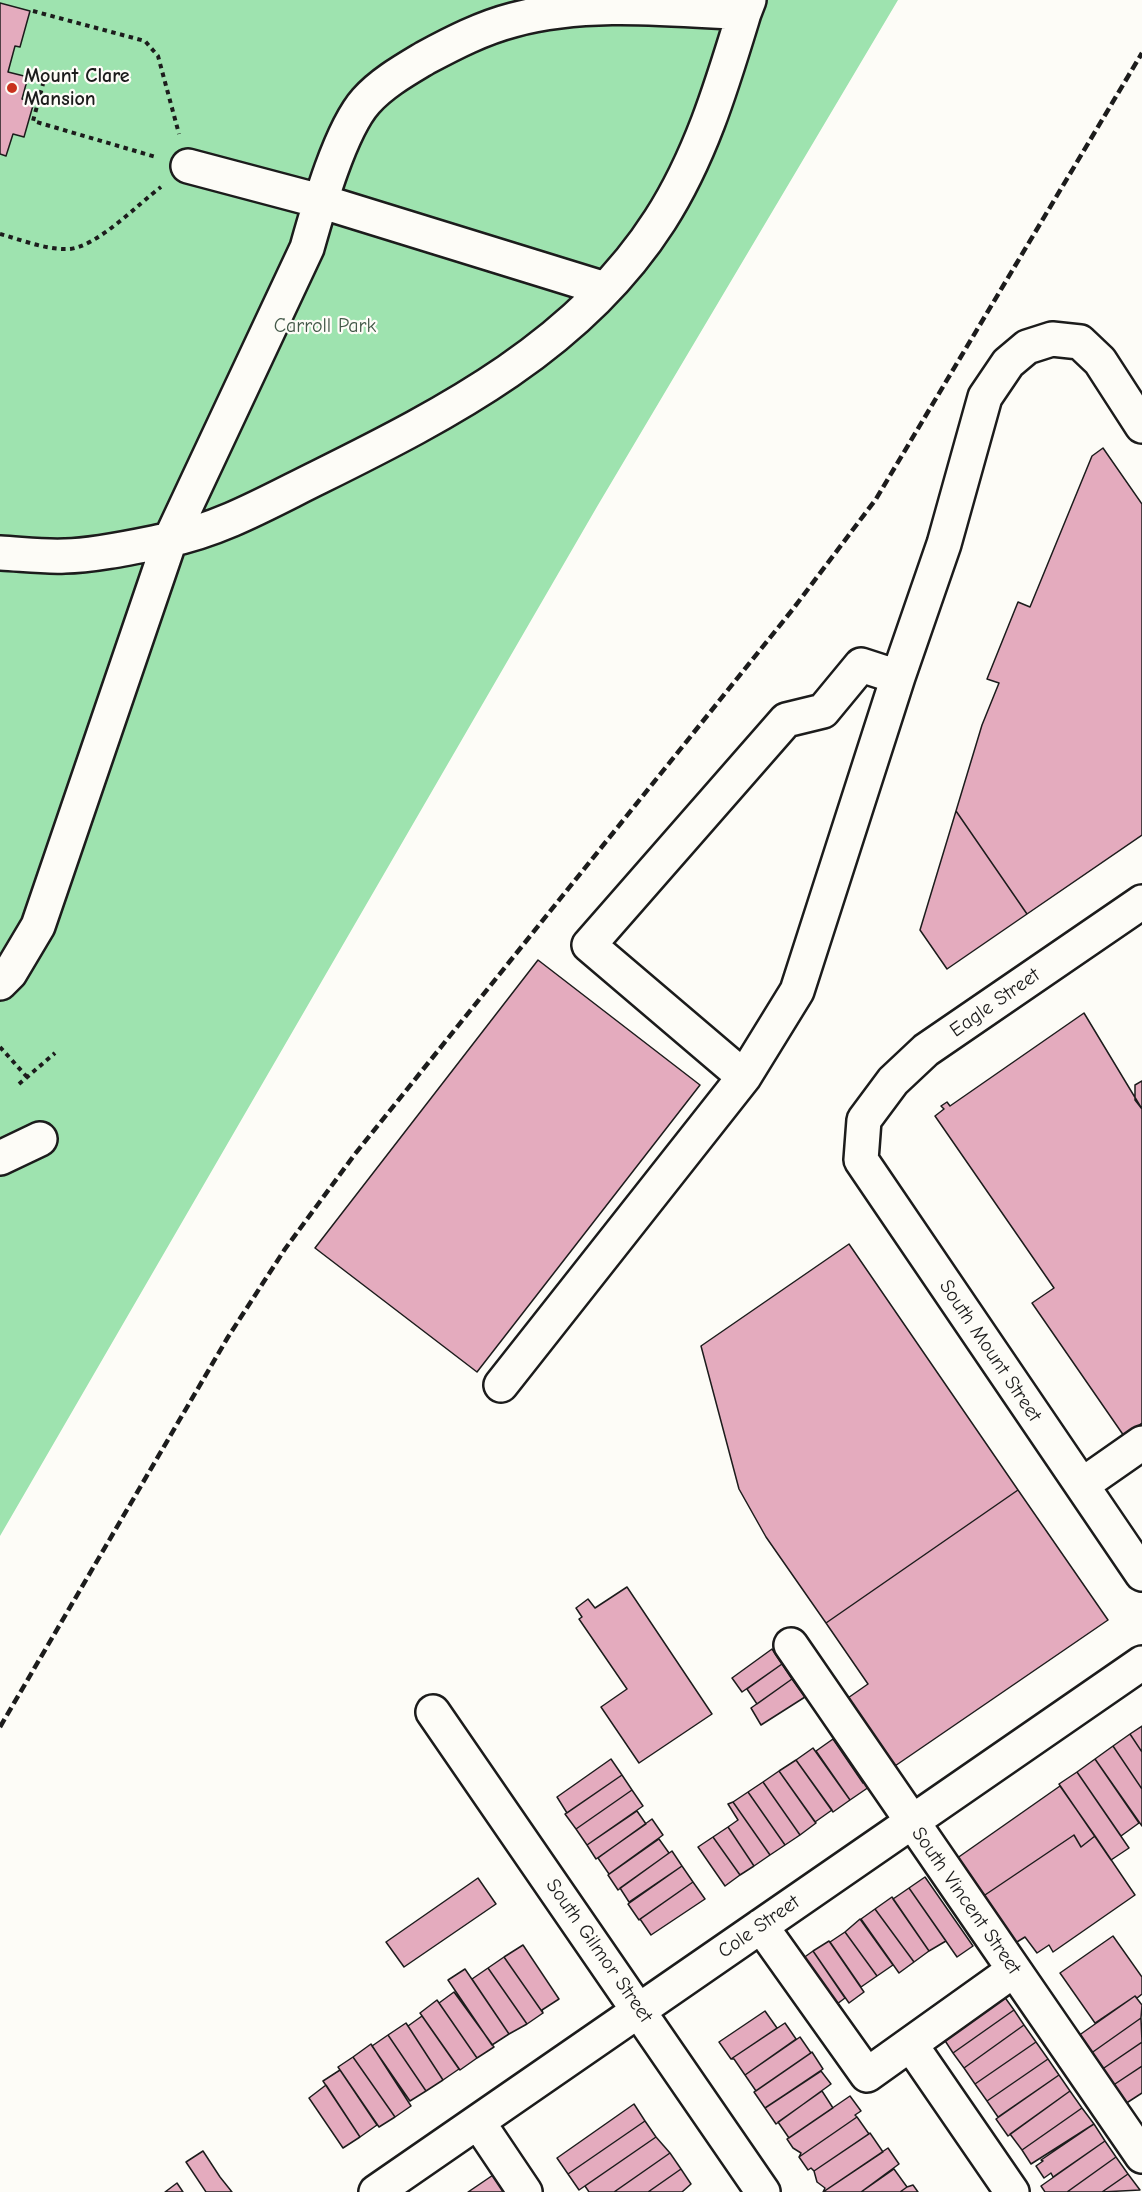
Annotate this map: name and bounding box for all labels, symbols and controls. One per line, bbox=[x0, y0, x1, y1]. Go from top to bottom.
place label: Mount Clare Mansion bbox=[24, 64, 130, 111]
marker: Mount Clare Mansion bbox=[5, 81, 19, 95]
park label: Carroll Park bbox=[274, 314, 376, 338]
street label: Eagle Street bbox=[945, 963, 1045, 1043]
street label: South Mount Street bbox=[934, 1275, 1046, 1427]
street label: South Vincent Street bbox=[906, 1823, 1026, 1979]
street label: South Gilmor Street bbox=[540, 1874, 658, 2028]
street label: Cole Street bbox=[714, 1890, 804, 1964]

